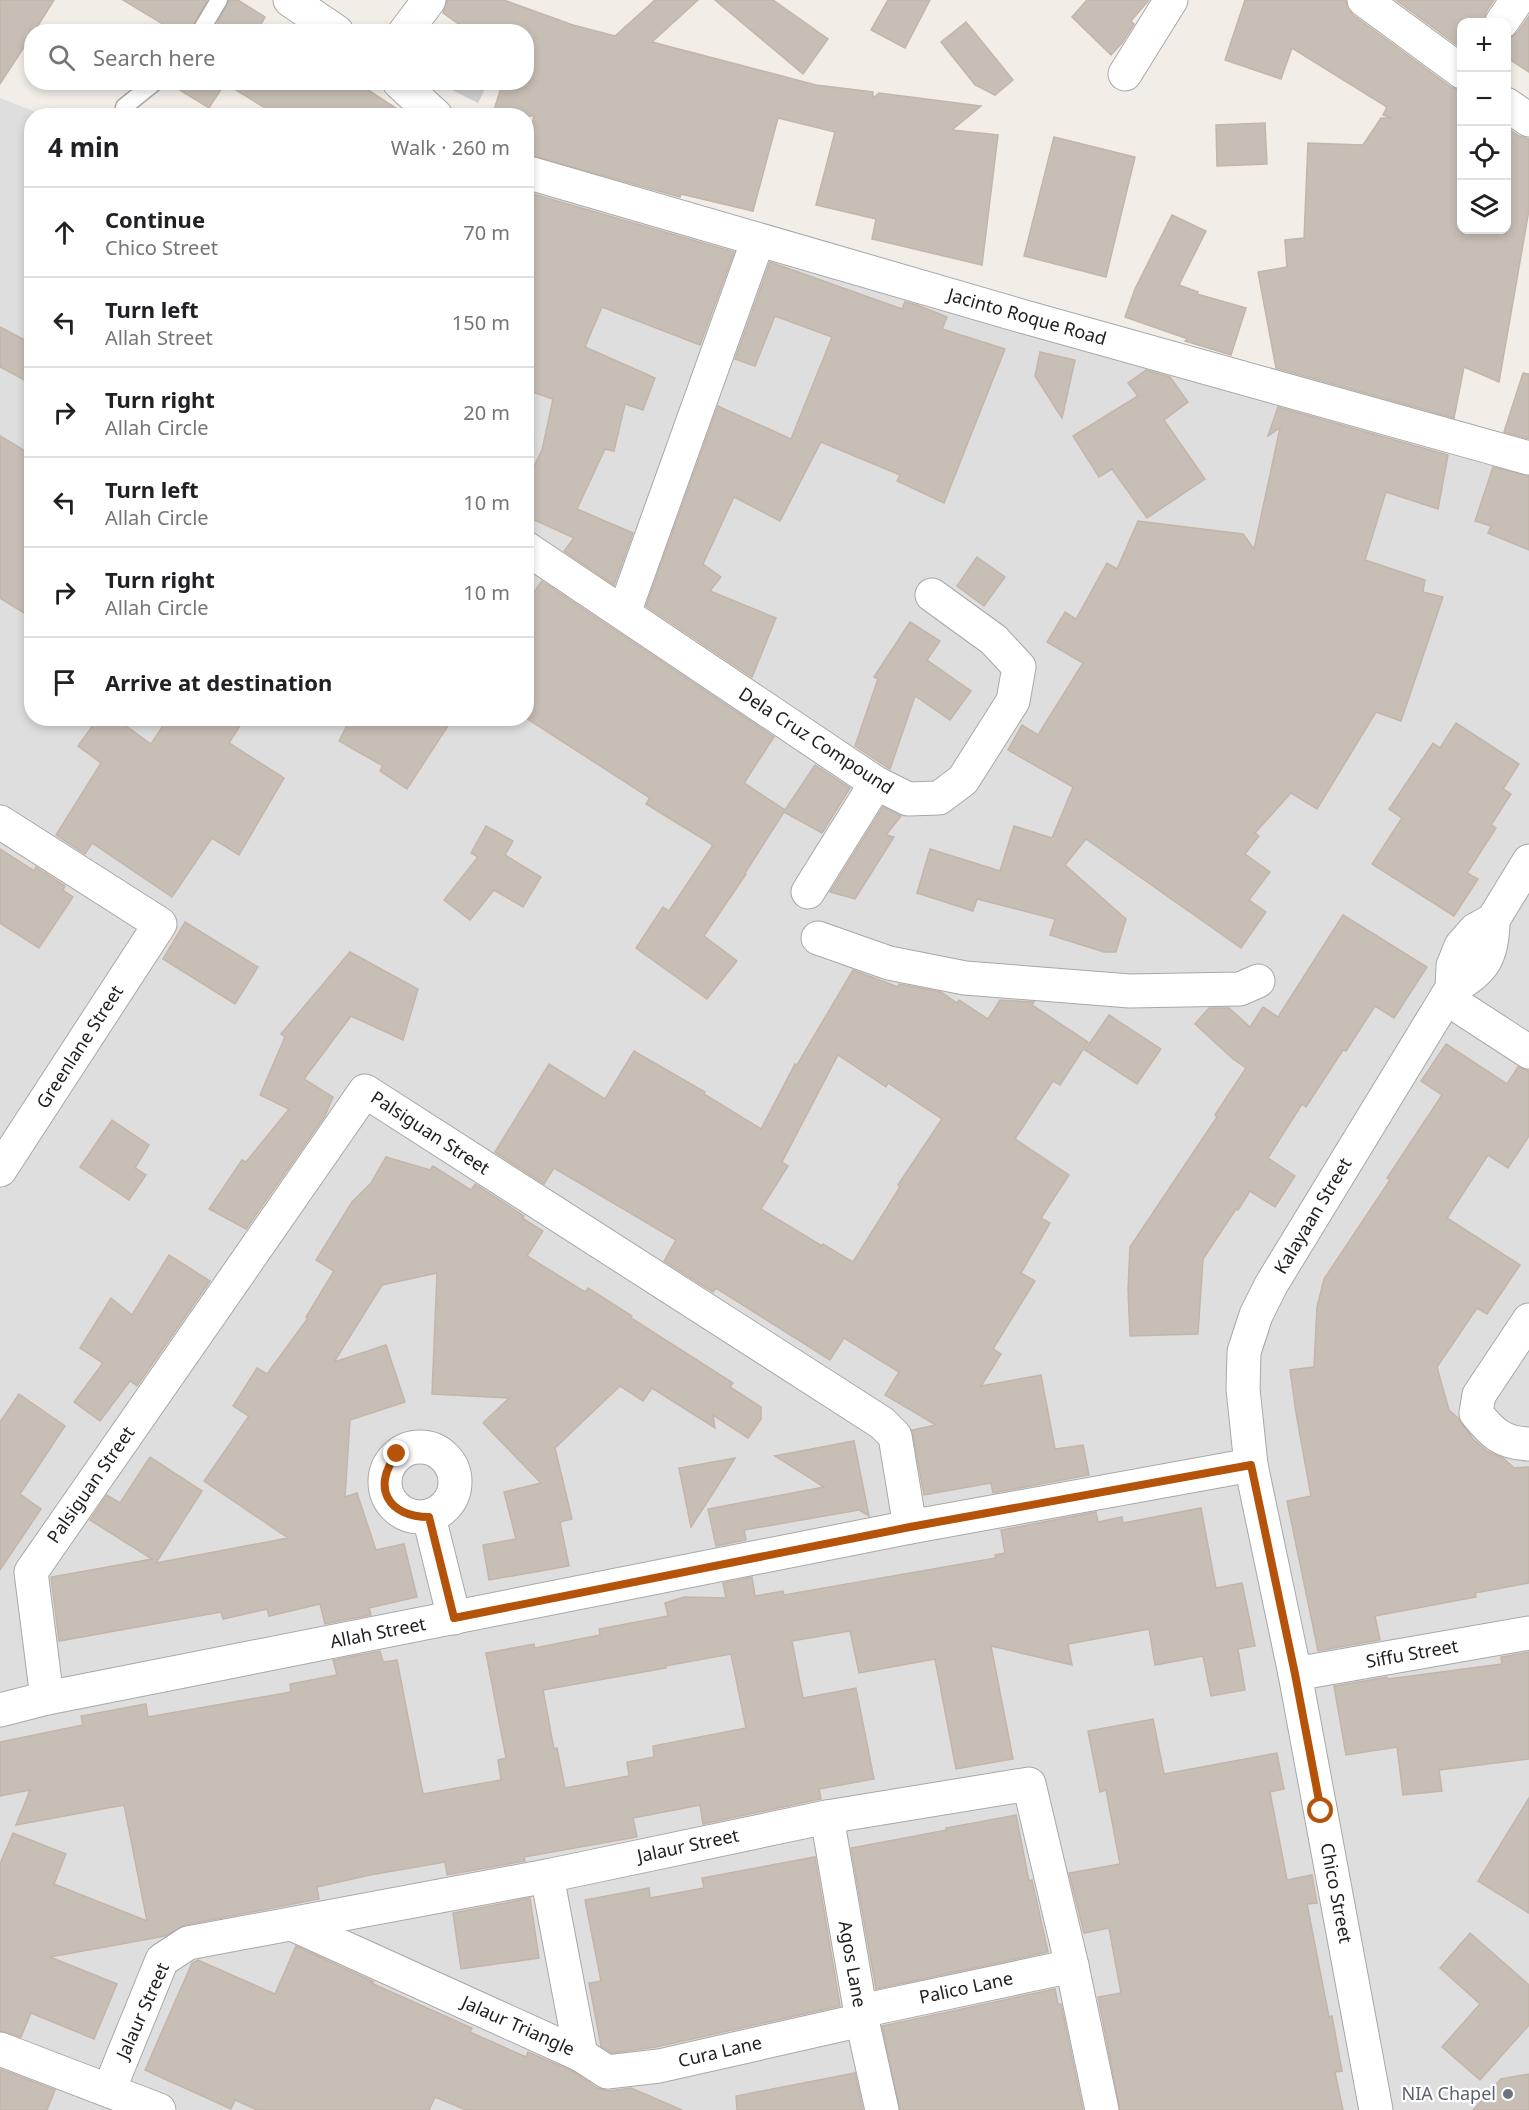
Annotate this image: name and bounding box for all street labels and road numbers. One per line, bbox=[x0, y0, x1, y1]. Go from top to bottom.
street label: Jacinto Roque Road bbox=[943, 281, 1109, 350]
street label: Dela Cruz Compound bbox=[734, 681, 899, 799]
street label: Greenlane Street bbox=[30, 980, 128, 1113]
street label: Palsiguan Street bbox=[366, 1085, 495, 1180]
street label: Kalayaan Street bbox=[1268, 1153, 1357, 1278]
street label: Palsiguan Street bbox=[41, 1421, 140, 1548]
street label: Allah Street bbox=[328, 1611, 428, 1653]
street label: Siffu Street bbox=[1364, 1633, 1460, 1673]
street label: Jalaur Street bbox=[633, 1822, 741, 1868]
street label: Chico Street bbox=[1316, 1841, 1359, 1945]
street label: Agos Lane bbox=[834, 1919, 872, 2009]
street label: Jalaur Street bbox=[109, 1958, 174, 2064]
street label: Palico Lane bbox=[917, 1965, 1015, 2009]
street label: Jalaur Triangle bbox=[456, 1989, 579, 2061]
street label: Cura Lane bbox=[676, 2030, 764, 2072]

